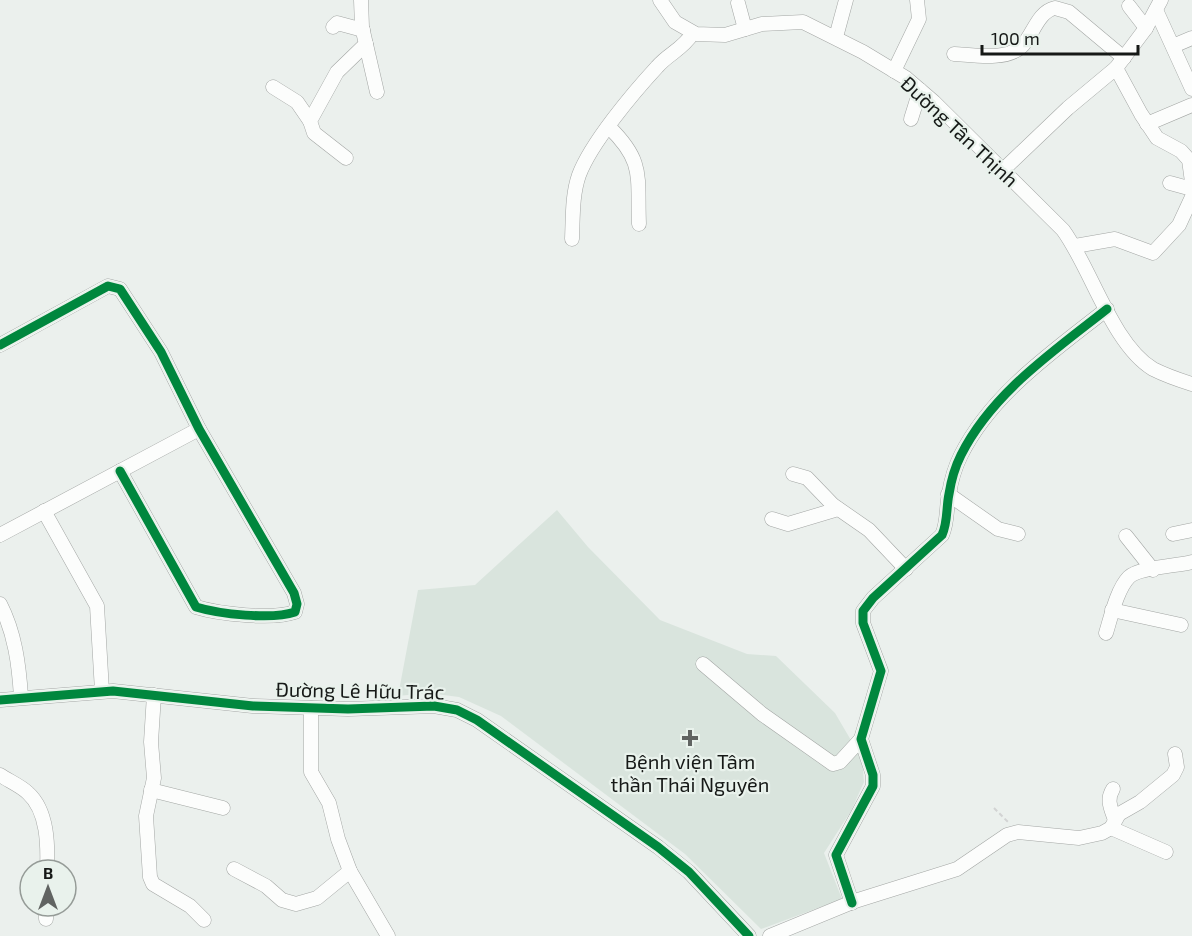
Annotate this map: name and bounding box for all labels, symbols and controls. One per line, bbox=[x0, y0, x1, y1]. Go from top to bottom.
scale bar bbox=[982, 18, 1138, 56]
text: 100 m bbox=[991, 27, 1040, 49]
street label: Đường Tân Thịnh bbox=[896, 71, 1024, 191]
street label: Đường Lê Hữu Trác bbox=[275, 677, 445, 703]
marker: Bệnh viện Tâm thần Thái Nguyên bbox=[681, 729, 699, 747]
place label: Bệnh viện Tâm thần Thái Nguyên bbox=[611, 749, 769, 796]
north arrow bbox=[18, 858, 78, 918]
text: B bbox=[43, 863, 53, 882]

